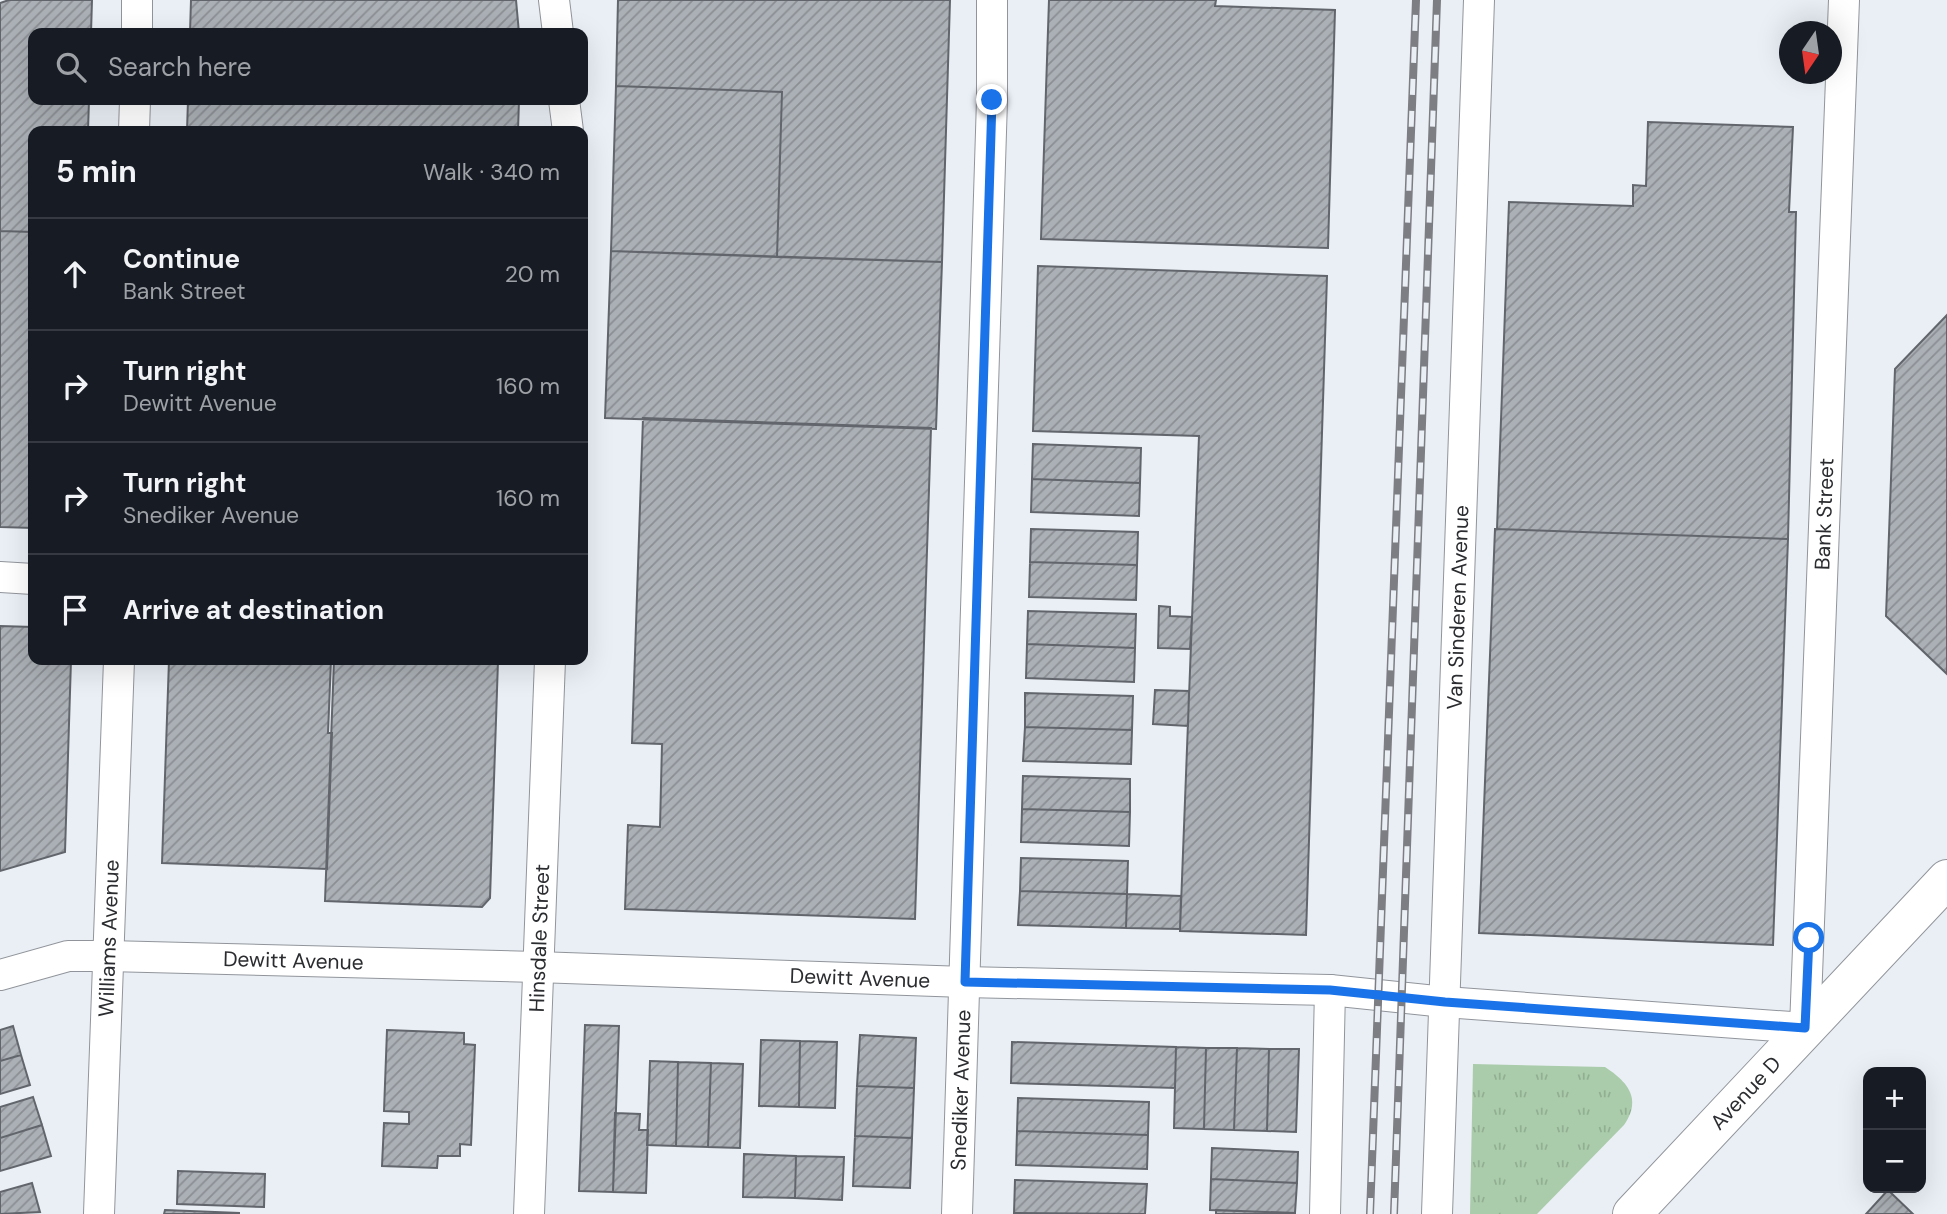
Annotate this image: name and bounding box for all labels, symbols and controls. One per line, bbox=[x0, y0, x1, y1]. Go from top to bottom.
north arrow bbox=[1779, 21, 1842, 84]
search box bbox=[28, 28, 588, 105]
icon: search bbox=[52, 48, 90, 86]
text: Search here bbox=[108, 50, 251, 84]
route end bbox=[976, 84, 1007, 115]
text: 5 min bbox=[56, 152, 137, 191]
text: Walk · 340 m bbox=[423, 157, 560, 187]
text: Continue bbox=[123, 242, 240, 276]
icon: ahead bbox=[56, 255, 94, 293]
text: 20 m bbox=[505, 259, 560, 289]
text: Bank Street bbox=[123, 276, 245, 306]
text: Turn right bbox=[123, 354, 247, 388]
icon: right bbox=[56, 367, 94, 405]
text: 160 m bbox=[496, 371, 560, 401]
text: Dewitt Avenue bbox=[123, 388, 277, 418]
street label: Bank Street bbox=[1808, 458, 1841, 570]
text: Turn right bbox=[123, 466, 247, 500]
icon: right bbox=[56, 479, 94, 517]
text: 160 m bbox=[496, 483, 560, 513]
text: Snediker Avenue bbox=[123, 500, 299, 530]
street label: Van Sinderen Avenue bbox=[1440, 505, 1476, 710]
icon: arrive bbox=[56, 591, 94, 629]
text: Arrive at destination bbox=[123, 593, 384, 627]
street label: Williams Avenue bbox=[92, 859, 126, 1017]
street label: Hinsdale Street bbox=[523, 864, 556, 1013]
route start bbox=[1793, 922, 1824, 953]
street label: Dewitt Avenue bbox=[223, 945, 364, 977]
street label: Dewitt Avenue bbox=[789, 962, 931, 995]
street label: Snediker Avenue bbox=[944, 1009, 977, 1171]
street label: Avenue D bbox=[1704, 1050, 1787, 1136]
map controls bbox=[1863, 1067, 1926, 1193]
button: + bbox=[1863, 1067, 1926, 1130]
button: − bbox=[1863, 1130, 1926, 1193]

